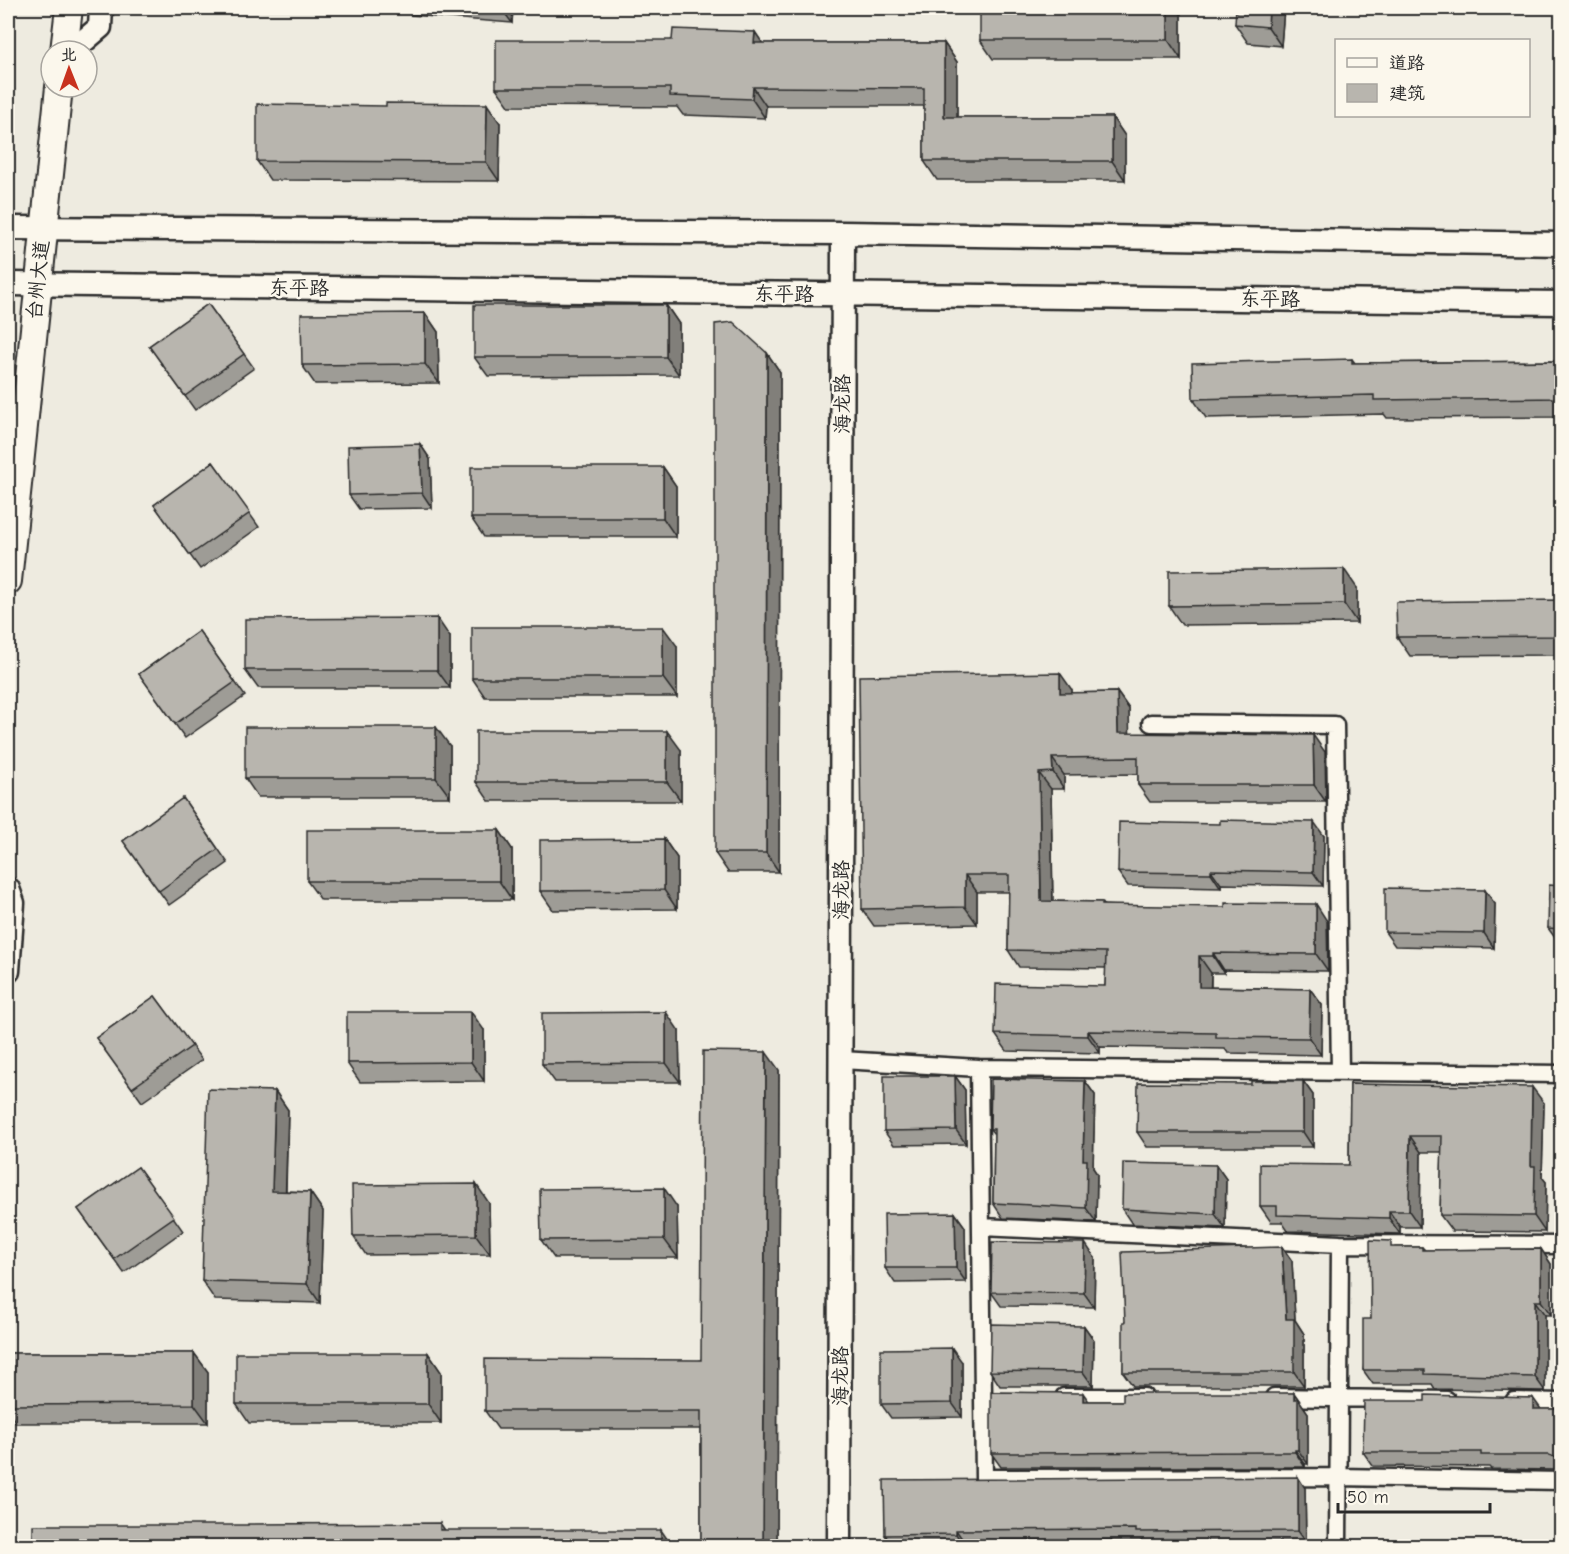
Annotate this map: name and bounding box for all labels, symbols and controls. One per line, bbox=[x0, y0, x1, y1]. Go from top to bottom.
north arrow bbox=[39, 39, 99, 99]
legend bbox=[1335, 39, 1530, 117]
text: 北 bbox=[61, 46, 77, 64]
text: 道路 bbox=[1389, 53, 1425, 74]
text: 建筑 bbox=[1389, 83, 1425, 104]
street label: 台州大道 bbox=[22, 239, 54, 321]
street label: 东平路 bbox=[269, 276, 330, 300]
street label: 东平路 bbox=[754, 282, 815, 306]
street label: 东平路 bbox=[1240, 287, 1301, 311]
street label: 海龙路 bbox=[831, 373, 854, 434]
street label: 海龙路 bbox=[830, 859, 853, 920]
street label: 海龙路 bbox=[829, 1345, 852, 1406]
scale bar bbox=[1338, 1476, 1490, 1514]
text: 50 m bbox=[1347, 1487, 1389, 1508]

